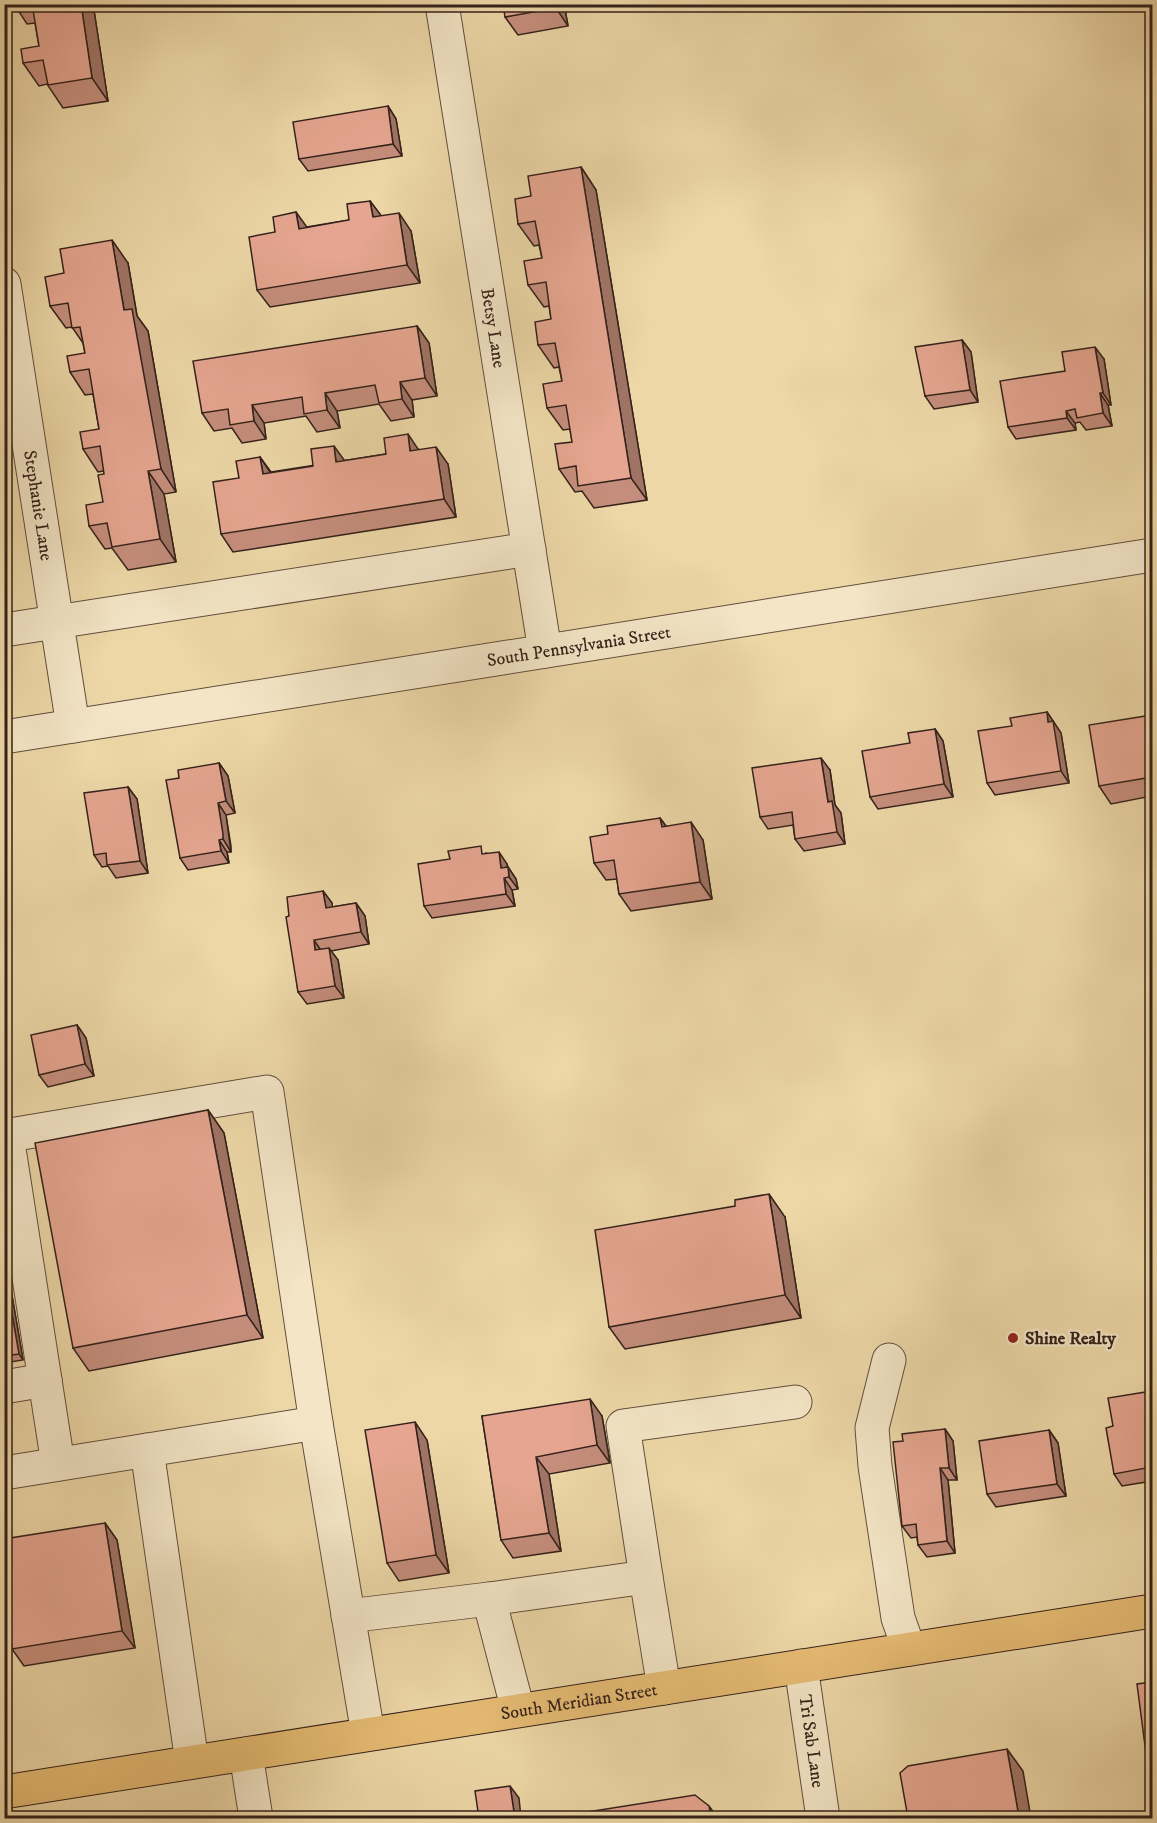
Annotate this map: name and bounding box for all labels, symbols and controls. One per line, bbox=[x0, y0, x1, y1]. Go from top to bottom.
street label: Betsy Lane bbox=[475, 287, 510, 370]
street label: Stephanie Lane bbox=[18, 449, 57, 562]
street label: South Pennsylvania Street bbox=[486, 621, 673, 672]
place label: Shine Realty bbox=[1025, 1328, 1116, 1350]
marker: Shine Realty bbox=[1006, 1331, 1020, 1345]
street label: South Meridian Street bbox=[499, 1679, 659, 1726]
street label: Tri Sab Lane bbox=[793, 1693, 829, 1789]

